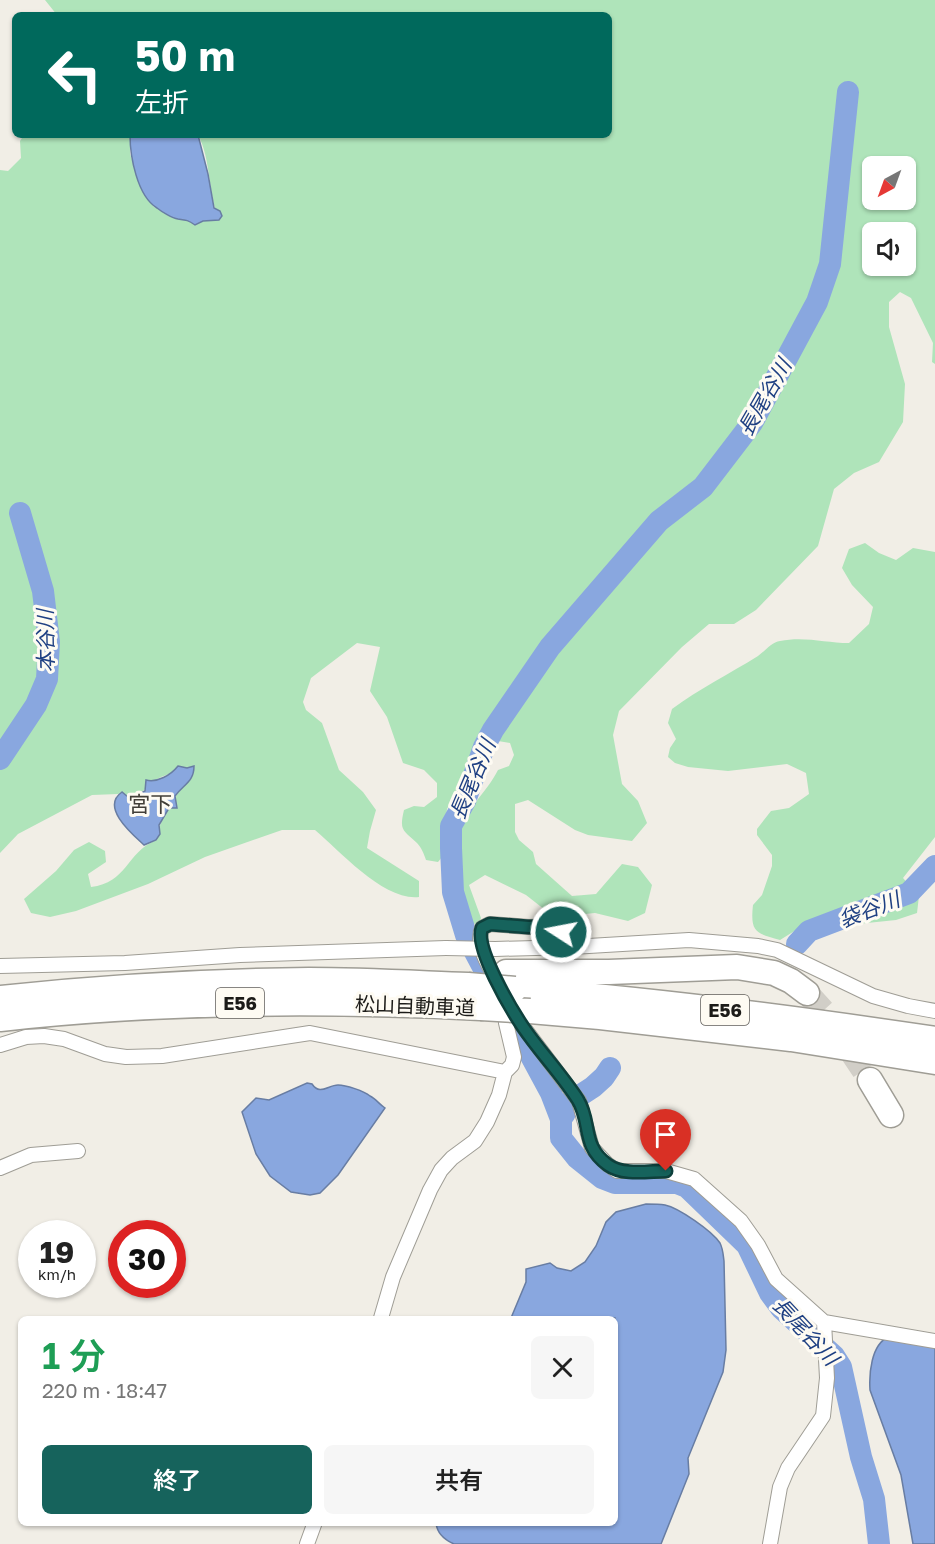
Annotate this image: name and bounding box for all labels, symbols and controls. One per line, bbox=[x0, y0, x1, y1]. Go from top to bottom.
text: 50 m bbox=[135, 30, 235, 80]
icon: left bbox=[36, 36, 114, 114]
text: 左折 bbox=[135, 86, 189, 118]
north arrow bbox=[862, 156, 916, 210]
map controls bbox=[862, 156, 916, 276]
button: sound bbox=[862, 222, 916, 276]
water label: 長尾谷川 bbox=[732, 352, 797, 440]
water label: 本谷川 bbox=[31, 607, 59, 673]
water label: 長尾谷川 bbox=[444, 733, 501, 823]
district label: 宮下 bbox=[128, 790, 172, 817]
water label: 袋谷川 bbox=[835, 885, 905, 932]
position arrow bbox=[529, 900, 593, 964]
road number: E56 bbox=[216, 988, 264, 1018]
street label: 松山自動車道 bbox=[355, 991, 475, 1019]
road number: E56 bbox=[701, 995, 749, 1025]
pin bbox=[640, 1109, 691, 1171]
icon: arrive bbox=[649, 1118, 682, 1151]
speed limit sign: 30 bbox=[108, 1220, 186, 1298]
text: 19 bbox=[40, 1234, 74, 1270]
text: km/h bbox=[38, 1265, 76, 1283]
water label: 長尾谷川 bbox=[768, 1291, 846, 1372]
text: 1 分 bbox=[42, 1334, 105, 1377]
button: close bbox=[531, 1336, 594, 1399]
text: 220 m · 18:47 bbox=[42, 1378, 167, 1402]
button: 終了 bbox=[42, 1445, 312, 1514]
button: 共有 bbox=[324, 1445, 594, 1514]

